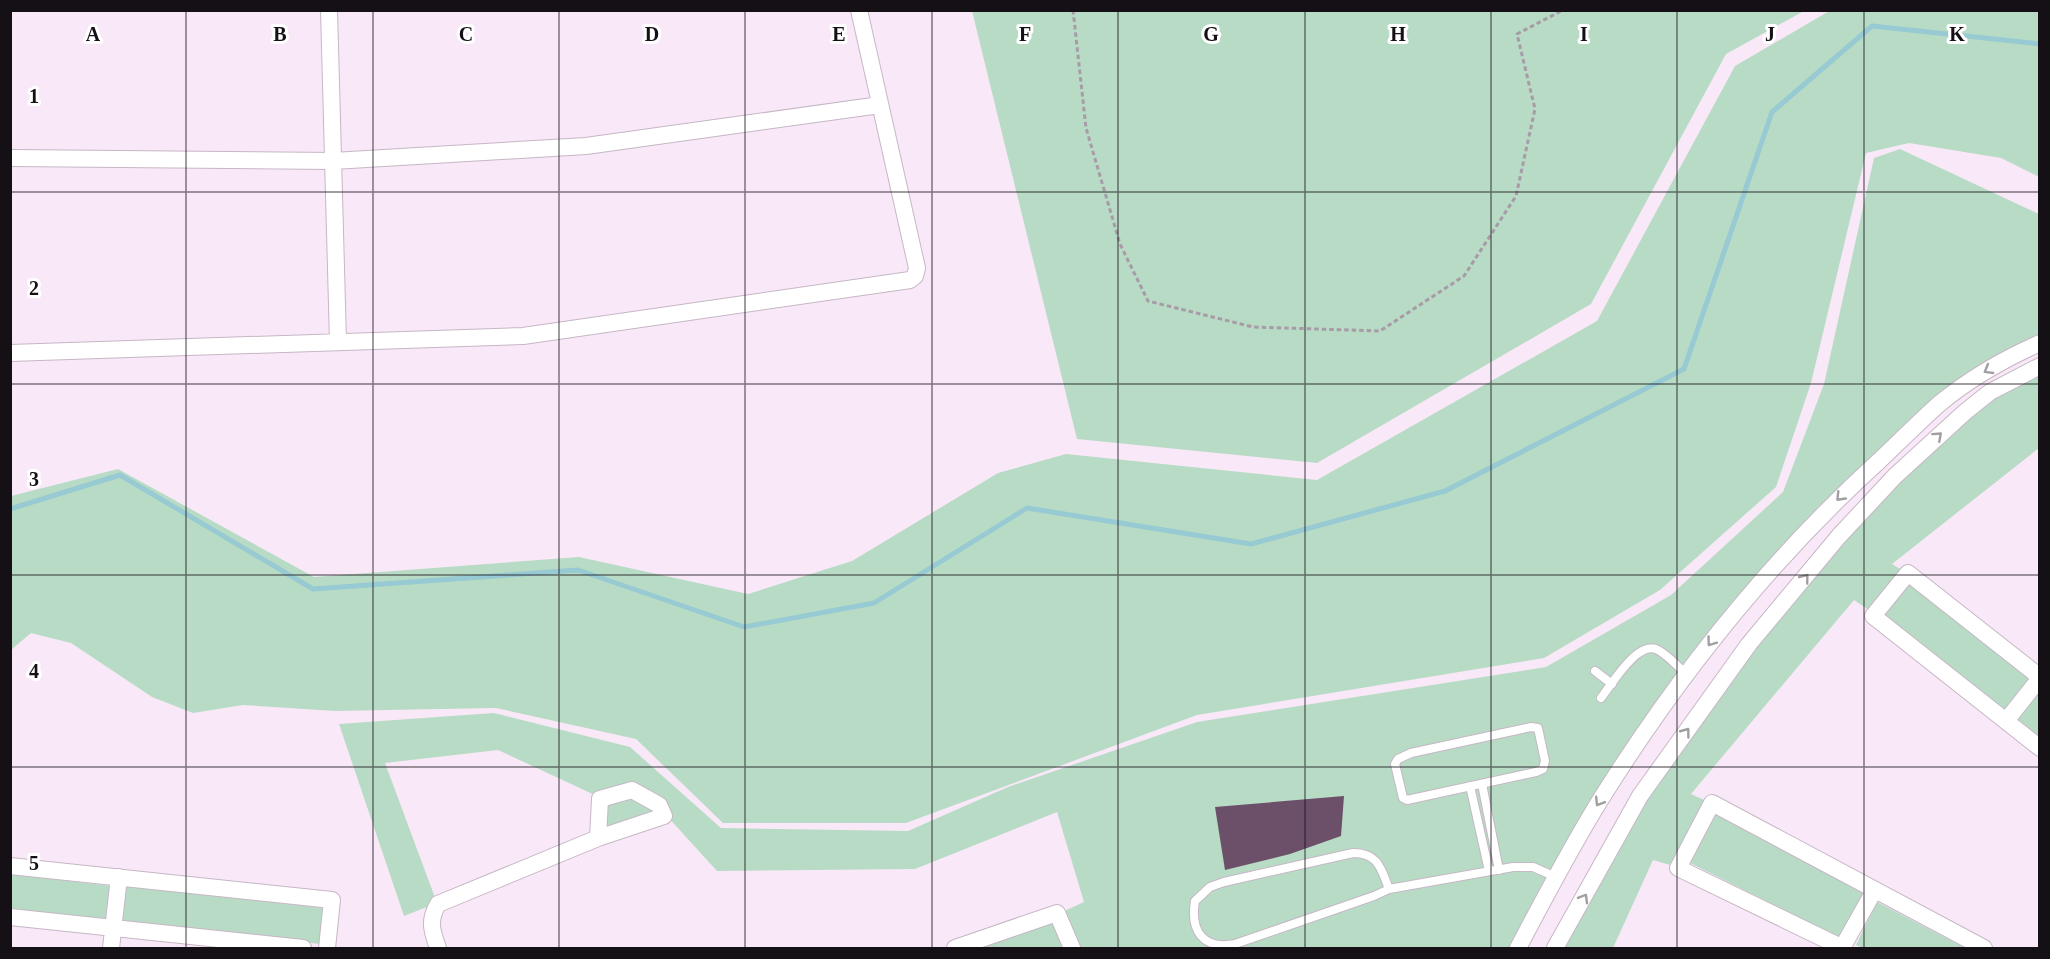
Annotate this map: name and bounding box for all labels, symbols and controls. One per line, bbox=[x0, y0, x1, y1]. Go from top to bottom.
text: A bbox=[86, 23, 101, 45]
text: B bbox=[273, 23, 287, 45]
text: C bbox=[459, 23, 473, 45]
text: D bbox=[645, 23, 659, 45]
text: E bbox=[832, 23, 846, 45]
text: F bbox=[1019, 23, 1031, 45]
text: G bbox=[1203, 23, 1219, 45]
text: H bbox=[1390, 23, 1406, 45]
text: I bbox=[1580, 23, 1588, 45]
text: J bbox=[1765, 23, 1775, 45]
text: K bbox=[1949, 23, 1965, 45]
text: 1 bbox=[29, 85, 39, 107]
text: 2 bbox=[29, 277, 39, 299]
one-way arrow bbox=[1984, 363, 1994, 374]
one-way arrow bbox=[1932, 432, 1942, 443]
text: 3 bbox=[29, 468, 39, 490]
one-way arrow bbox=[1837, 489, 1848, 500]
one-way arrow bbox=[1798, 574, 1809, 585]
one-way arrow bbox=[1707, 636, 1718, 647]
text: 4 bbox=[29, 660, 39, 682]
one-way arrow bbox=[1678, 728, 1689, 739]
one-way arrow bbox=[1595, 796, 1607, 806]
text: 5 bbox=[29, 852, 39, 874]
one-way arrow bbox=[1576, 894, 1588, 904]

